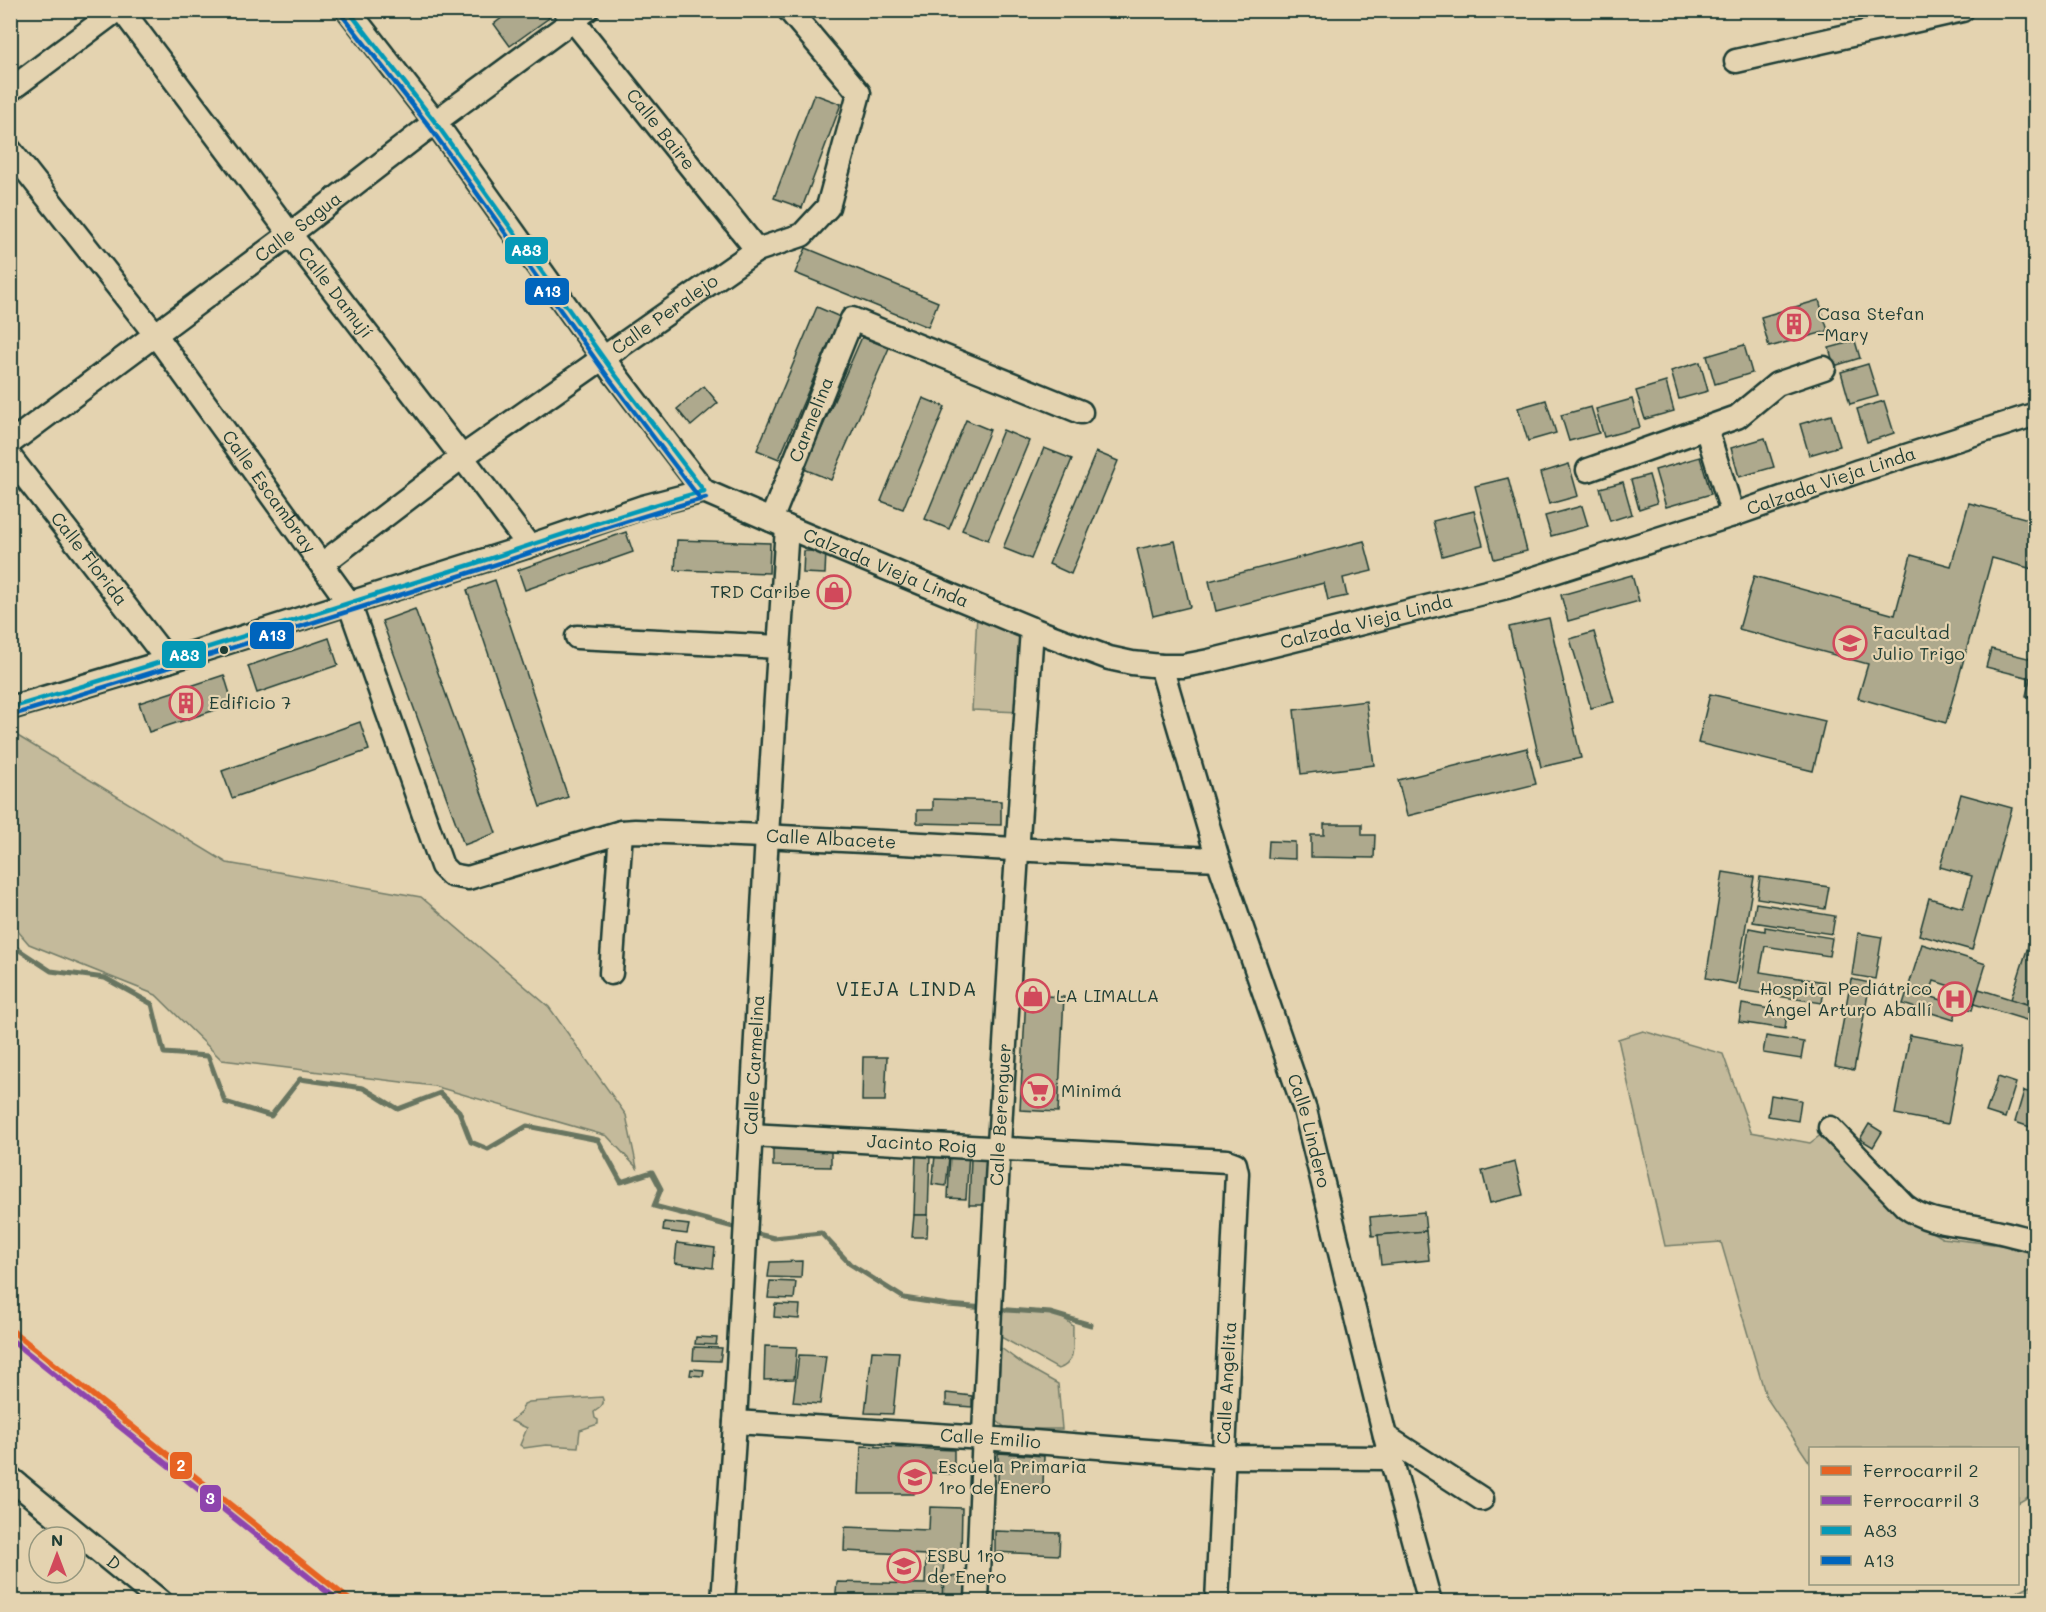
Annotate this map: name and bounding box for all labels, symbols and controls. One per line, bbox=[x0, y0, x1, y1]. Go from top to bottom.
street label: Calle Baire bbox=[621, 83, 701, 175]
street label: Calle Sagua bbox=[249, 186, 346, 267]
line badge: A83 bbox=[504, 236, 549, 265]
text: A83 bbox=[511, 239, 542, 260]
street label: Calle Damují bbox=[293, 241, 379, 343]
street label: Calle Peralejo bbox=[606, 268, 723, 360]
line badge: A13 bbox=[524, 277, 570, 306]
text: A13 bbox=[533, 280, 561, 301]
place label: Casa Stefan -Mary bbox=[1817, 301, 1924, 346]
building icon: Casa Stefan -Mary bbox=[1776, 306, 1812, 342]
street label: Carmelina bbox=[783, 373, 838, 466]
street label: Calle Escambray bbox=[217, 425, 322, 558]
street label: Calzada Vieja Linda bbox=[1743, 441, 1919, 520]
street label: Calle Florida bbox=[46, 507, 134, 610]
street label: Calzada Vieja Linda bbox=[800, 522, 973, 612]
shop icon: TRD Caribe bbox=[816, 574, 852, 610]
place label: TRD Caribe bbox=[710, 579, 811, 603]
street label: Calzada Vieja Linda bbox=[1277, 588, 1455, 654]
place label: Facultad Julio Trigo bbox=[1873, 620, 1965, 665]
line badge: A13 bbox=[249, 621, 295, 650]
text: A13 bbox=[258, 624, 286, 645]
school or university icon: Facultad Julio Trigo bbox=[1832, 625, 1868, 661]
line badge: A83 bbox=[161, 640, 207, 669]
text: A83 bbox=[169, 644, 200, 665]
unlabelled marker bbox=[218, 644, 230, 656]
building icon: Edificio 7 bbox=[168, 685, 204, 721]
place label: Edificio 7 bbox=[209, 690, 291, 714]
street label: Calle Albacete bbox=[765, 823, 897, 854]
district label: VIEJA LINDA bbox=[836, 975, 978, 1001]
place label: Hospital Pediátrico Ángel Arturo Aballí bbox=[1760, 976, 1932, 1021]
shop icon: LA LIMALLA bbox=[1015, 978, 1051, 1014]
hospital icon: Hospital Pediátrico Ángel Arturo Aballí bbox=[1937, 981, 1973, 1017]
place label: LA LIMALLA bbox=[1056, 983, 1159, 1007]
street label: Calle Carmelina bbox=[738, 994, 769, 1135]
street label: Calle Berenguer bbox=[984, 1042, 1016, 1187]
street label: Calle Lindero bbox=[1282, 1070, 1337, 1190]
supermarket icon: Minimá bbox=[1020, 1073, 1056, 1109]
place label: Minimá bbox=[1061, 1078, 1122, 1102]
street label: Jacinto Roig bbox=[866, 1128, 977, 1158]
street label: Calle Angelita bbox=[1211, 1321, 1241, 1445]
street label: Calle Emilio bbox=[939, 1422, 1042, 1454]
legend bbox=[1809, 1447, 2019, 1585]
line badge: 2 bbox=[169, 1451, 193, 1480]
text: 2 bbox=[177, 1454, 186, 1475]
place label: Escuela Primaria 1ro de Enero bbox=[938, 1454, 1087, 1499]
text: Ferrocarril 2 bbox=[1863, 1458, 1979, 1482]
school or university icon: Escuela Primaria 1ro de Enero bbox=[897, 1459, 933, 1495]
line badge: 3 bbox=[199, 1484, 222, 1513]
text: 3 bbox=[205, 1487, 215, 1508]
text: Ferrocarril 3 bbox=[1863, 1488, 1979, 1512]
text: A83 bbox=[1863, 1518, 1897, 1542]
north arrow bbox=[27, 1525, 87, 1585]
text: N bbox=[51, 1529, 63, 1550]
place label: ESBU 1ro de Enero bbox=[927, 1543, 1007, 1588]
school or university icon: ESBU 1ro de Enero bbox=[886, 1548, 922, 1584]
text: A13 bbox=[1863, 1548, 1894, 1572]
street label: D bbox=[102, 1549, 127, 1575]

